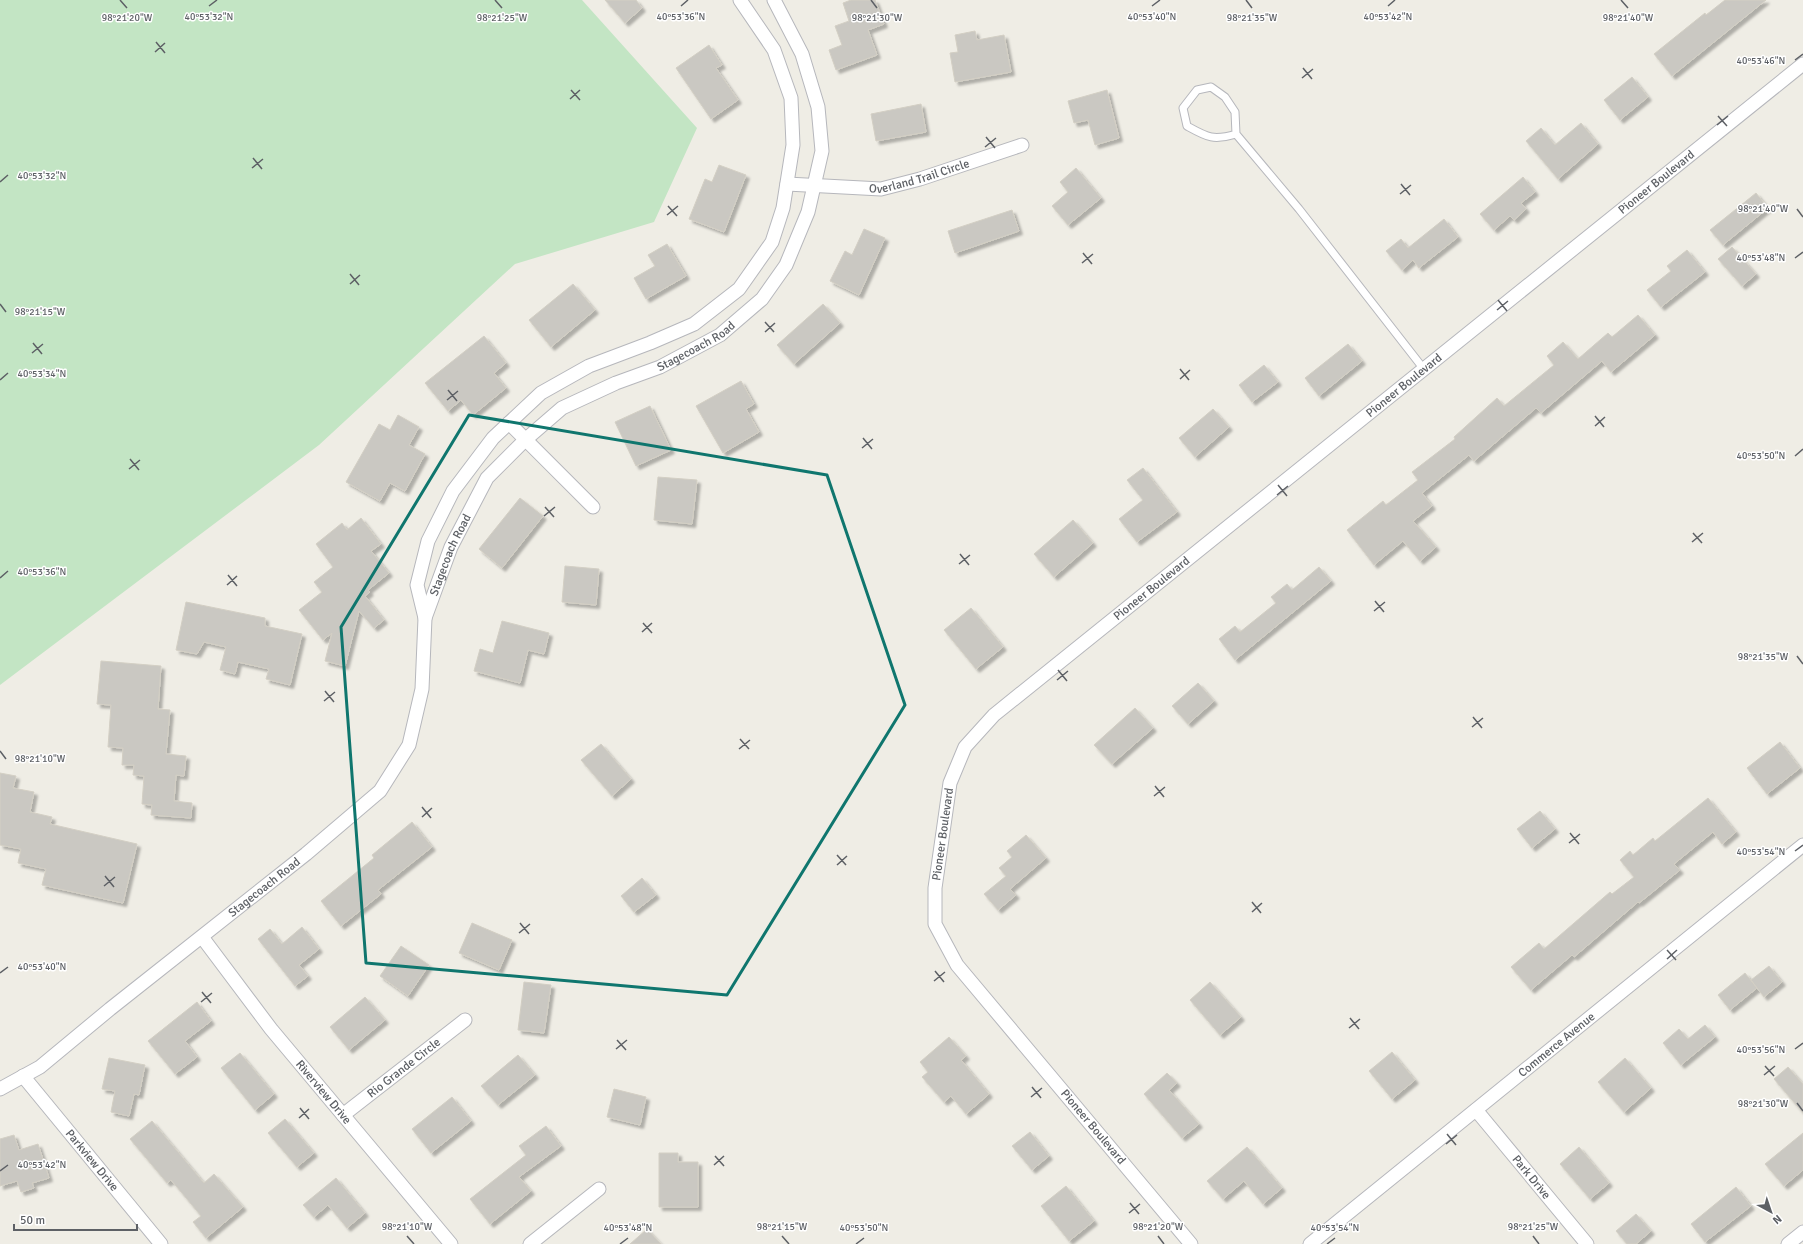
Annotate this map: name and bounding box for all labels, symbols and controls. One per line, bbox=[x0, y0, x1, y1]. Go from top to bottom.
text: 40°53'32"N bbox=[185, 11, 233, 23]
text: 40°53'36"N bbox=[657, 11, 705, 23]
text: 40°53'40"N bbox=[1128, 11, 1176, 23]
text: 40°53'42"N bbox=[1364, 11, 1412, 23]
text: 98°21'20"W bbox=[102, 12, 153, 24]
text: 98°21'25"W bbox=[477, 12, 528, 24]
text: 98°21'30"W bbox=[852, 12, 903, 24]
text: 98°21'35"W bbox=[1227, 12, 1278, 24]
text: 98°21'40"W bbox=[1603, 12, 1654, 24]
text: 40°53'46"N bbox=[1737, 55, 1785, 67]
street label: Pioneer Boulevard bbox=[1615, 147, 1697, 217]
street label: Overland Trail Circle bbox=[869, 156, 971, 197]
text: 40°53'32"N bbox=[18, 170, 66, 182]
text: 98°21'40"W bbox=[1738, 203, 1789, 215]
text: 40°53'48"N bbox=[1737, 252, 1785, 264]
text: 98°21'15"W bbox=[15, 306, 66, 318]
street label: Stagecoach Road bbox=[654, 318, 738, 375]
street label: Pioneer Boulevard bbox=[1363, 350, 1445, 420]
text: 40°53'34"N bbox=[18, 368, 66, 380]
text: 40°53'50"N bbox=[1737, 450, 1785, 462]
street label: Stagecoach Road bbox=[426, 511, 474, 598]
street label: Pioneer Boulevard bbox=[1110, 553, 1193, 623]
text: 40°53'36"N bbox=[18, 566, 66, 578]
text: 98°21'35"W bbox=[1738, 651, 1789, 663]
text: 98°21'10"W bbox=[15, 753, 66, 765]
street label: Pioneer Boulevard bbox=[929, 787, 957, 882]
text: 40°53'54"N bbox=[1737, 846, 1785, 858]
street label: Stagecoach Road bbox=[225, 854, 303, 920]
text: 40°53'40"N bbox=[18, 961, 66, 973]
street label: Commerce Avenue bbox=[1515, 1009, 1598, 1080]
street label: Rio Grande Circle bbox=[364, 1034, 443, 1101]
text: 40°53'56"N bbox=[1737, 1044, 1785, 1056]
street label: Riverview Drive bbox=[293, 1057, 355, 1127]
street label: Pioneer Boulevard bbox=[1057, 1086, 1129, 1168]
text: 98°21'30"W bbox=[1738, 1098, 1789, 1110]
street label: Parkview Drive bbox=[62, 1126, 122, 1194]
street label: Park Drive bbox=[1509, 1152, 1554, 1202]
text: 40°53'42"N bbox=[18, 1159, 66, 1171]
north arrow bbox=[1751, 1192, 1791, 1232]
scale bar bbox=[14, 1206, 137, 1232]
text: N bbox=[1770, 1212, 1784, 1227]
text: 50 m bbox=[20, 1213, 45, 1228]
text: 98°21'10"W bbox=[382, 1221, 433, 1233]
text: 98°21'15"W bbox=[757, 1221, 808, 1233]
text: 98°21'20"W bbox=[1133, 1221, 1184, 1233]
text: 98°21'25"W bbox=[1508, 1221, 1559, 1233]
text: 40°53'48"N bbox=[604, 1222, 652, 1234]
text: 40°53'50"N bbox=[840, 1222, 888, 1234]
text: 40°53'54"N bbox=[1311, 1222, 1359, 1234]

